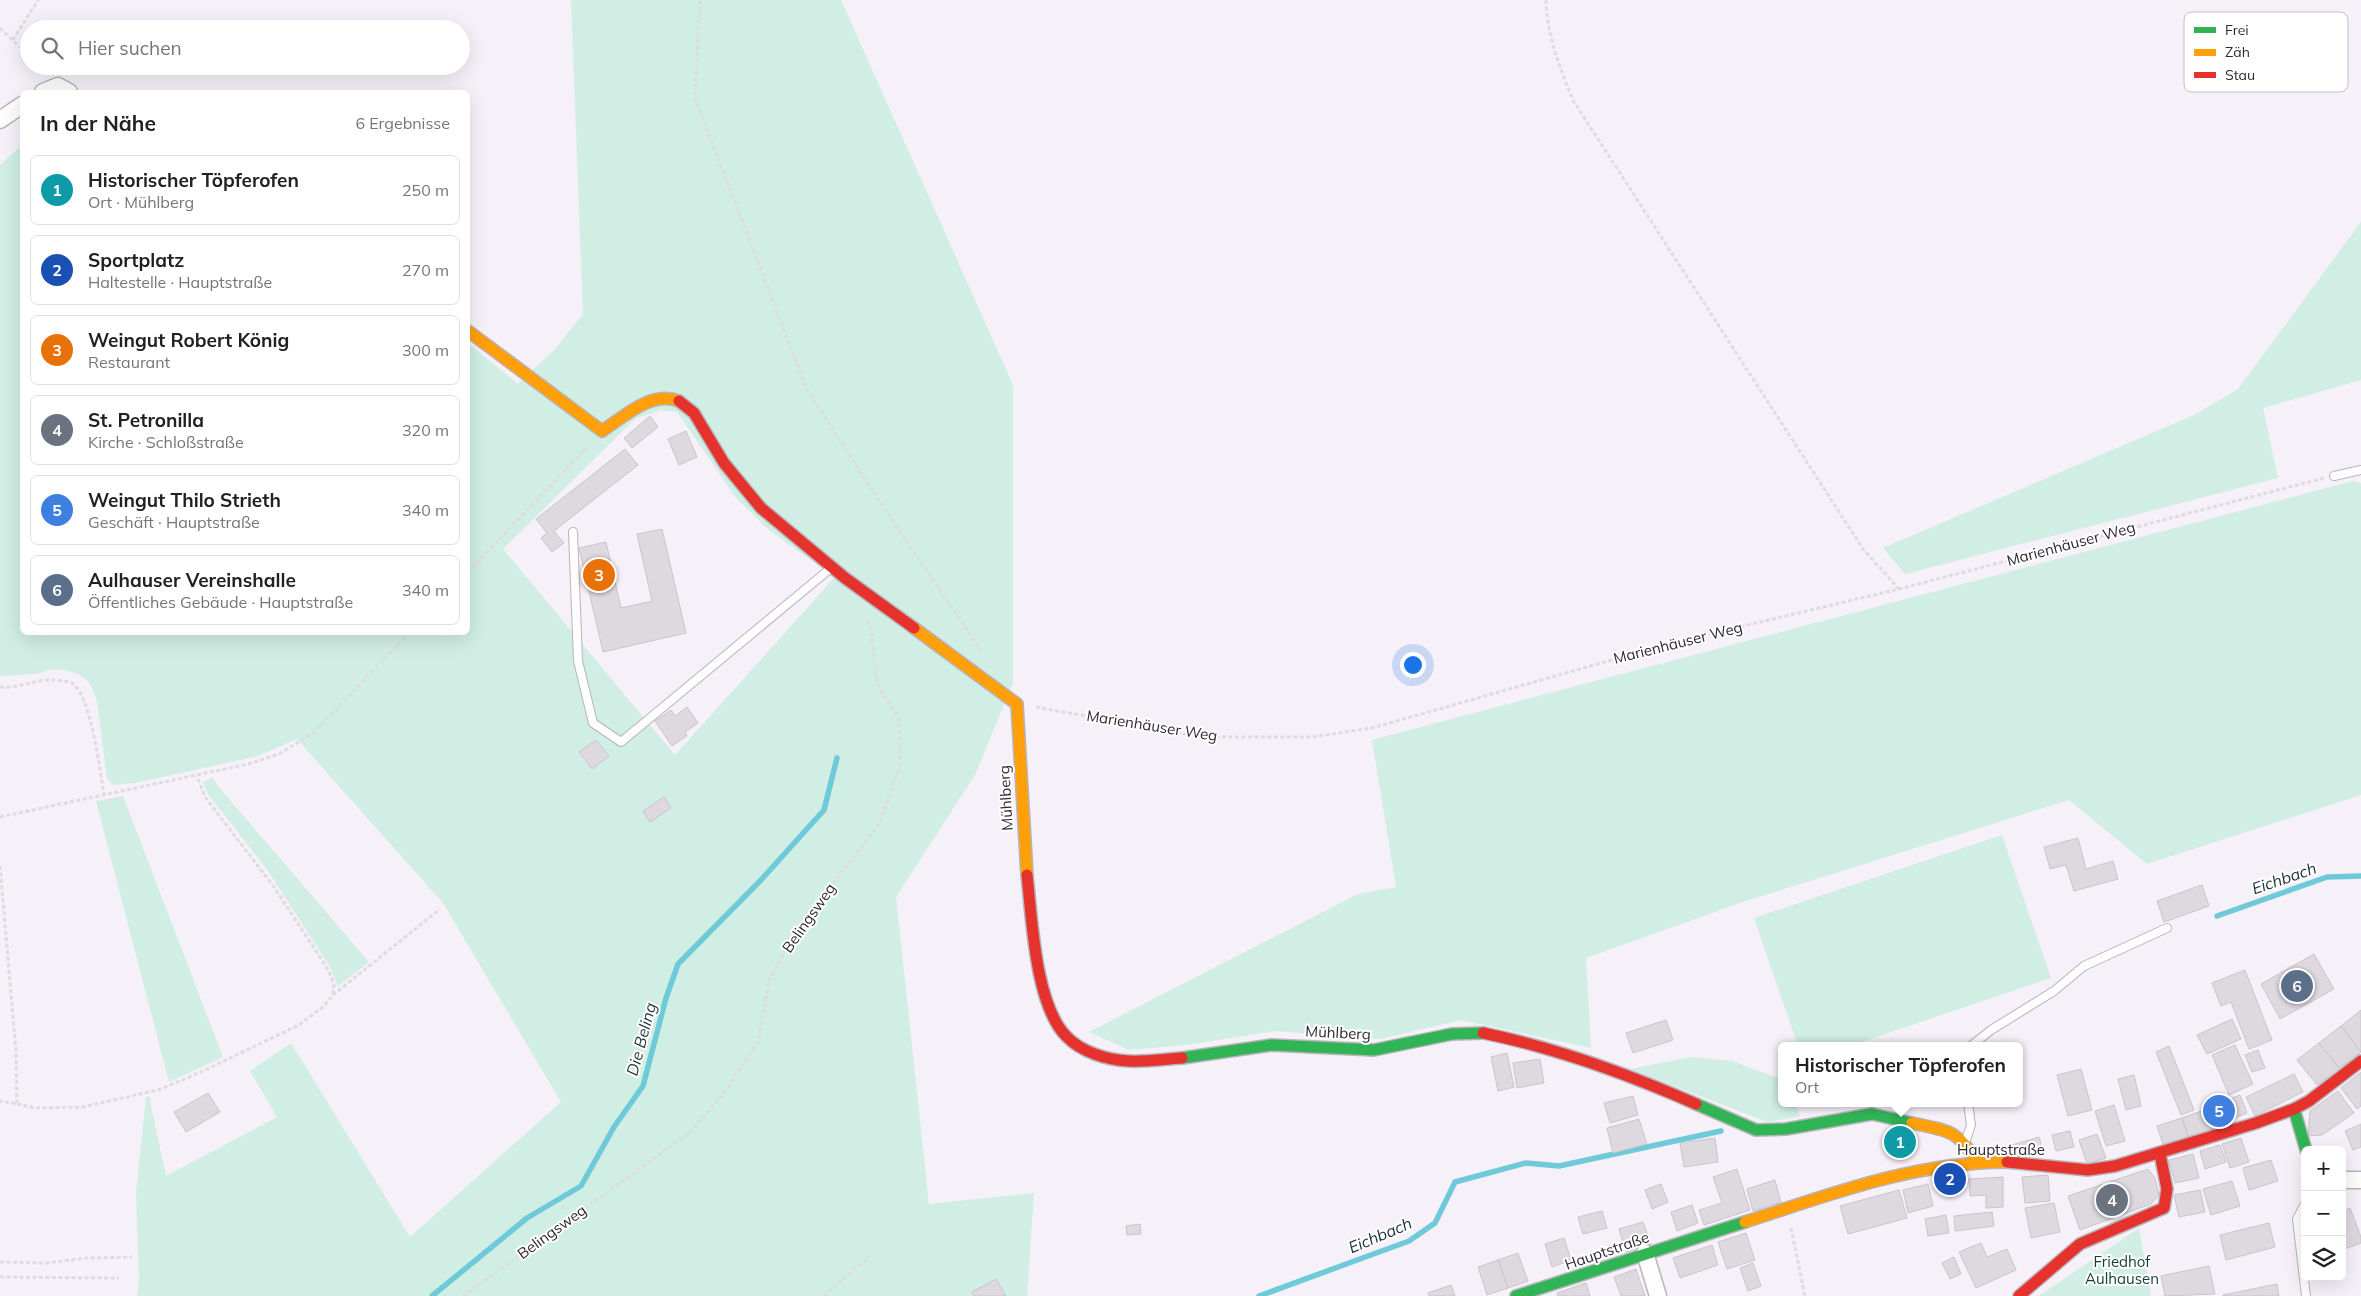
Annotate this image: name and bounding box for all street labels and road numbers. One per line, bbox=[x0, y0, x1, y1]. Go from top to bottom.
street label: Marienhäuser Weg bbox=[2005, 517, 2137, 570]
street label: Marienhäuser Weg bbox=[1611, 617, 1744, 668]
street label: Marienhäuser Weg bbox=[1085, 706, 1219, 745]
street label: Mühlberg bbox=[994, 765, 1017, 831]
street label: Belingsweg bbox=[778, 879, 840, 956]
street label: Mühlberg bbox=[1305, 1021, 1371, 1044]
street label: Hauptstraße bbox=[1957, 1140, 2045, 1159]
street label: Belingsweg bbox=[513, 1200, 590, 1263]
street label: Hauptstraße bbox=[1562, 1227, 1652, 1274]

